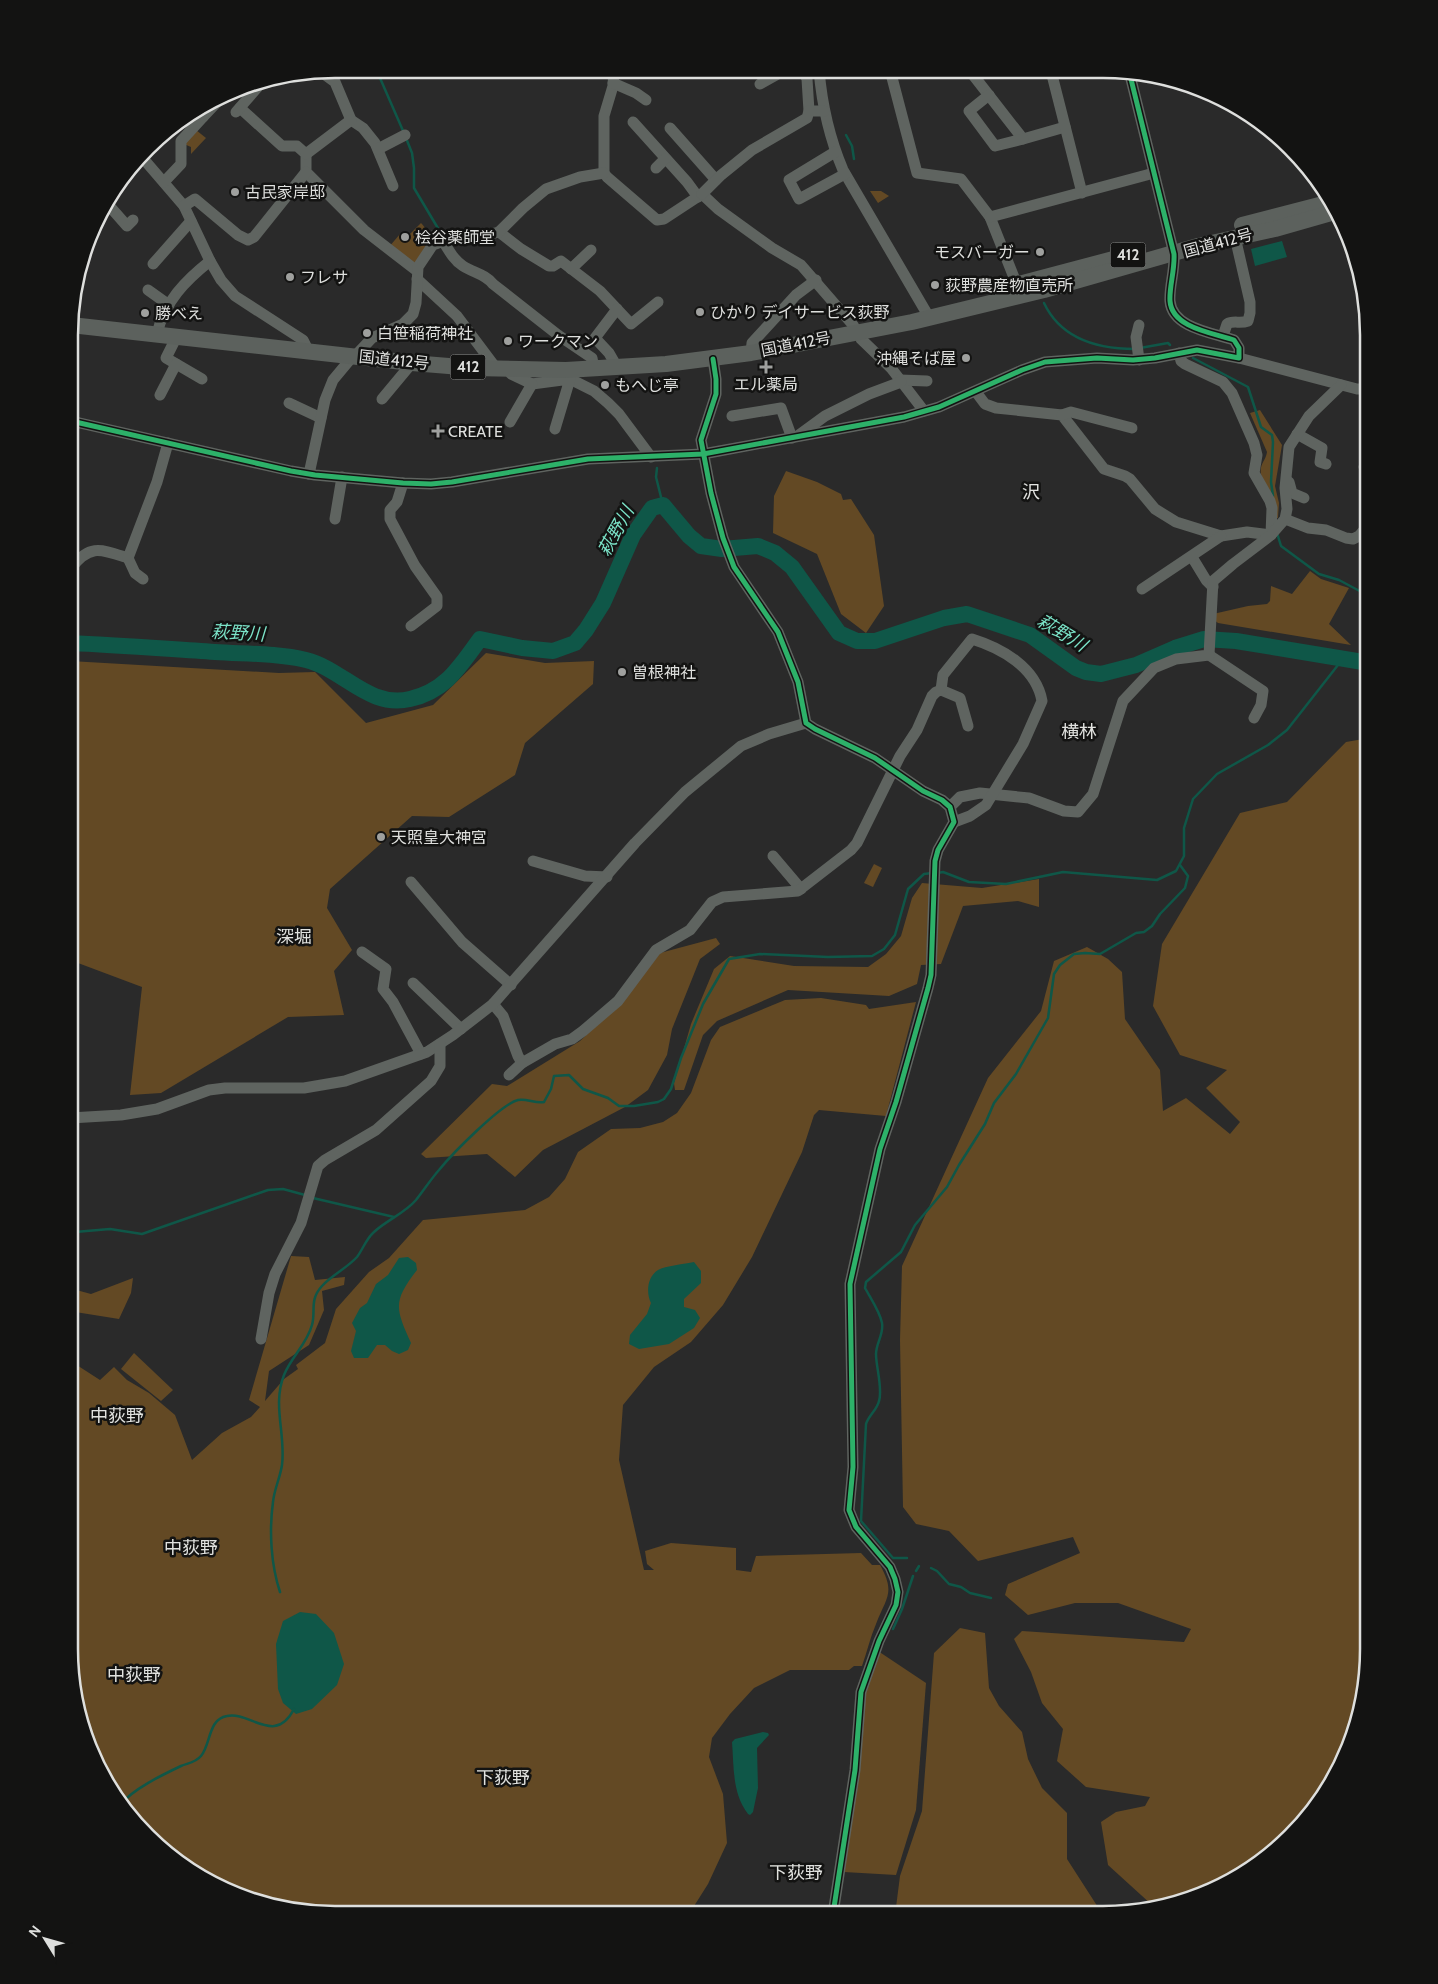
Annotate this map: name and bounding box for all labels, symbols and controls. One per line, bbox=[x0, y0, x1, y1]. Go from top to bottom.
place label: 古民家岸邸 bbox=[245, 183, 325, 202]
marker: 古民家岸邸 bbox=[229, 186, 241, 198]
street label: 国道412号 bbox=[1181, 225, 1255, 261]
place label: 桧谷薬師堂 bbox=[415, 228, 495, 247]
marker: 桧谷薬師堂 bbox=[399, 231, 411, 243]
road number: 412 bbox=[1110, 242, 1146, 268]
place label: モスバーガー bbox=[934, 243, 1030, 262]
marker: モスバーガー bbox=[1034, 246, 1046, 258]
place label: フレサ bbox=[300, 268, 348, 287]
marker: フレサ bbox=[284, 271, 296, 283]
place label: 荻野農産物直売所 bbox=[945, 276, 1073, 295]
marker: 荻野農産物直売所 bbox=[929, 279, 941, 291]
place label: ひかり デイサービス荻野 bbox=[710, 303, 890, 322]
place label: 勝べえ bbox=[155, 304, 203, 323]
marker: ひかり デイサービス荻野 bbox=[694, 306, 706, 318]
marker: 勝べえ bbox=[139, 307, 151, 319]
place label: 白笹稲荷神社 bbox=[377, 324, 473, 343]
marker: 白笹稲荷神社 bbox=[361, 327, 373, 339]
street label: 国道412号 bbox=[759, 328, 833, 360]
place label: ワークマン bbox=[518, 332, 598, 351]
marker: ワークマン bbox=[502, 335, 514, 347]
street label: 国道412号 bbox=[358, 347, 430, 373]
place label: 沖縄そば屋 bbox=[876, 349, 956, 368]
marker: 沖縄そば屋 bbox=[960, 352, 972, 364]
road number: 412 bbox=[450, 354, 486, 380]
marker: エル薬局 bbox=[760, 361, 772, 373]
place label: エル薬局 bbox=[734, 375, 798, 394]
place label: もへじ亭 bbox=[615, 376, 679, 395]
marker: もへじ亭 bbox=[599, 379, 611, 391]
place label: CREATE bbox=[448, 422, 503, 441]
marker: CREATE bbox=[432, 425, 444, 437]
district label: 沢 bbox=[1022, 481, 1040, 503]
water label: 萩野川 bbox=[593, 500, 640, 560]
water label: 萩野川 bbox=[1033, 610, 1093, 657]
water label: 萩野川 bbox=[210, 621, 268, 646]
place label: 曽根神社 bbox=[632, 663, 696, 682]
marker: 曽根神社 bbox=[616, 666, 628, 678]
district label: 横林 bbox=[1061, 721, 1097, 743]
place label: 天照皇大神宮 bbox=[391, 828, 487, 847]
marker: 天照皇大神宮 bbox=[375, 831, 387, 843]
district label: 深堀 bbox=[276, 926, 312, 948]
district label: 中荻野 bbox=[90, 1405, 144, 1427]
district label: 中荻野 bbox=[164, 1537, 218, 1559]
district label: 中荻野 bbox=[107, 1664, 161, 1686]
district label: 下荻野 bbox=[476, 1767, 530, 1789]
district label: 下荻野 bbox=[769, 1862, 823, 1884]
north arrow bbox=[20, 1914, 70, 1964]
text: N bbox=[24, 1922, 45, 1941]

